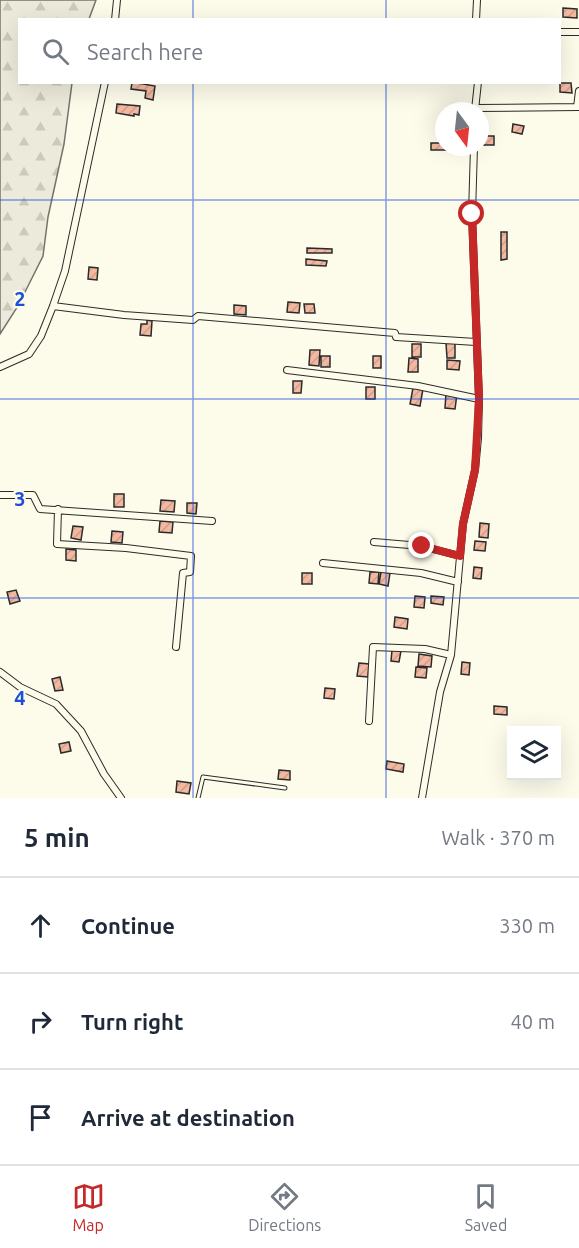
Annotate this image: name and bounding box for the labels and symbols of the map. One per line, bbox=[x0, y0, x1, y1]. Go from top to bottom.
north arrow bbox=[435, 102, 489, 156]
route start bbox=[458, 200, 484, 226]
text: 2 bbox=[14, 287, 26, 310]
text: 3 bbox=[14, 487, 26, 510]
route end bbox=[408, 532, 434, 558]
text: 4 bbox=[14, 686, 26, 709]

